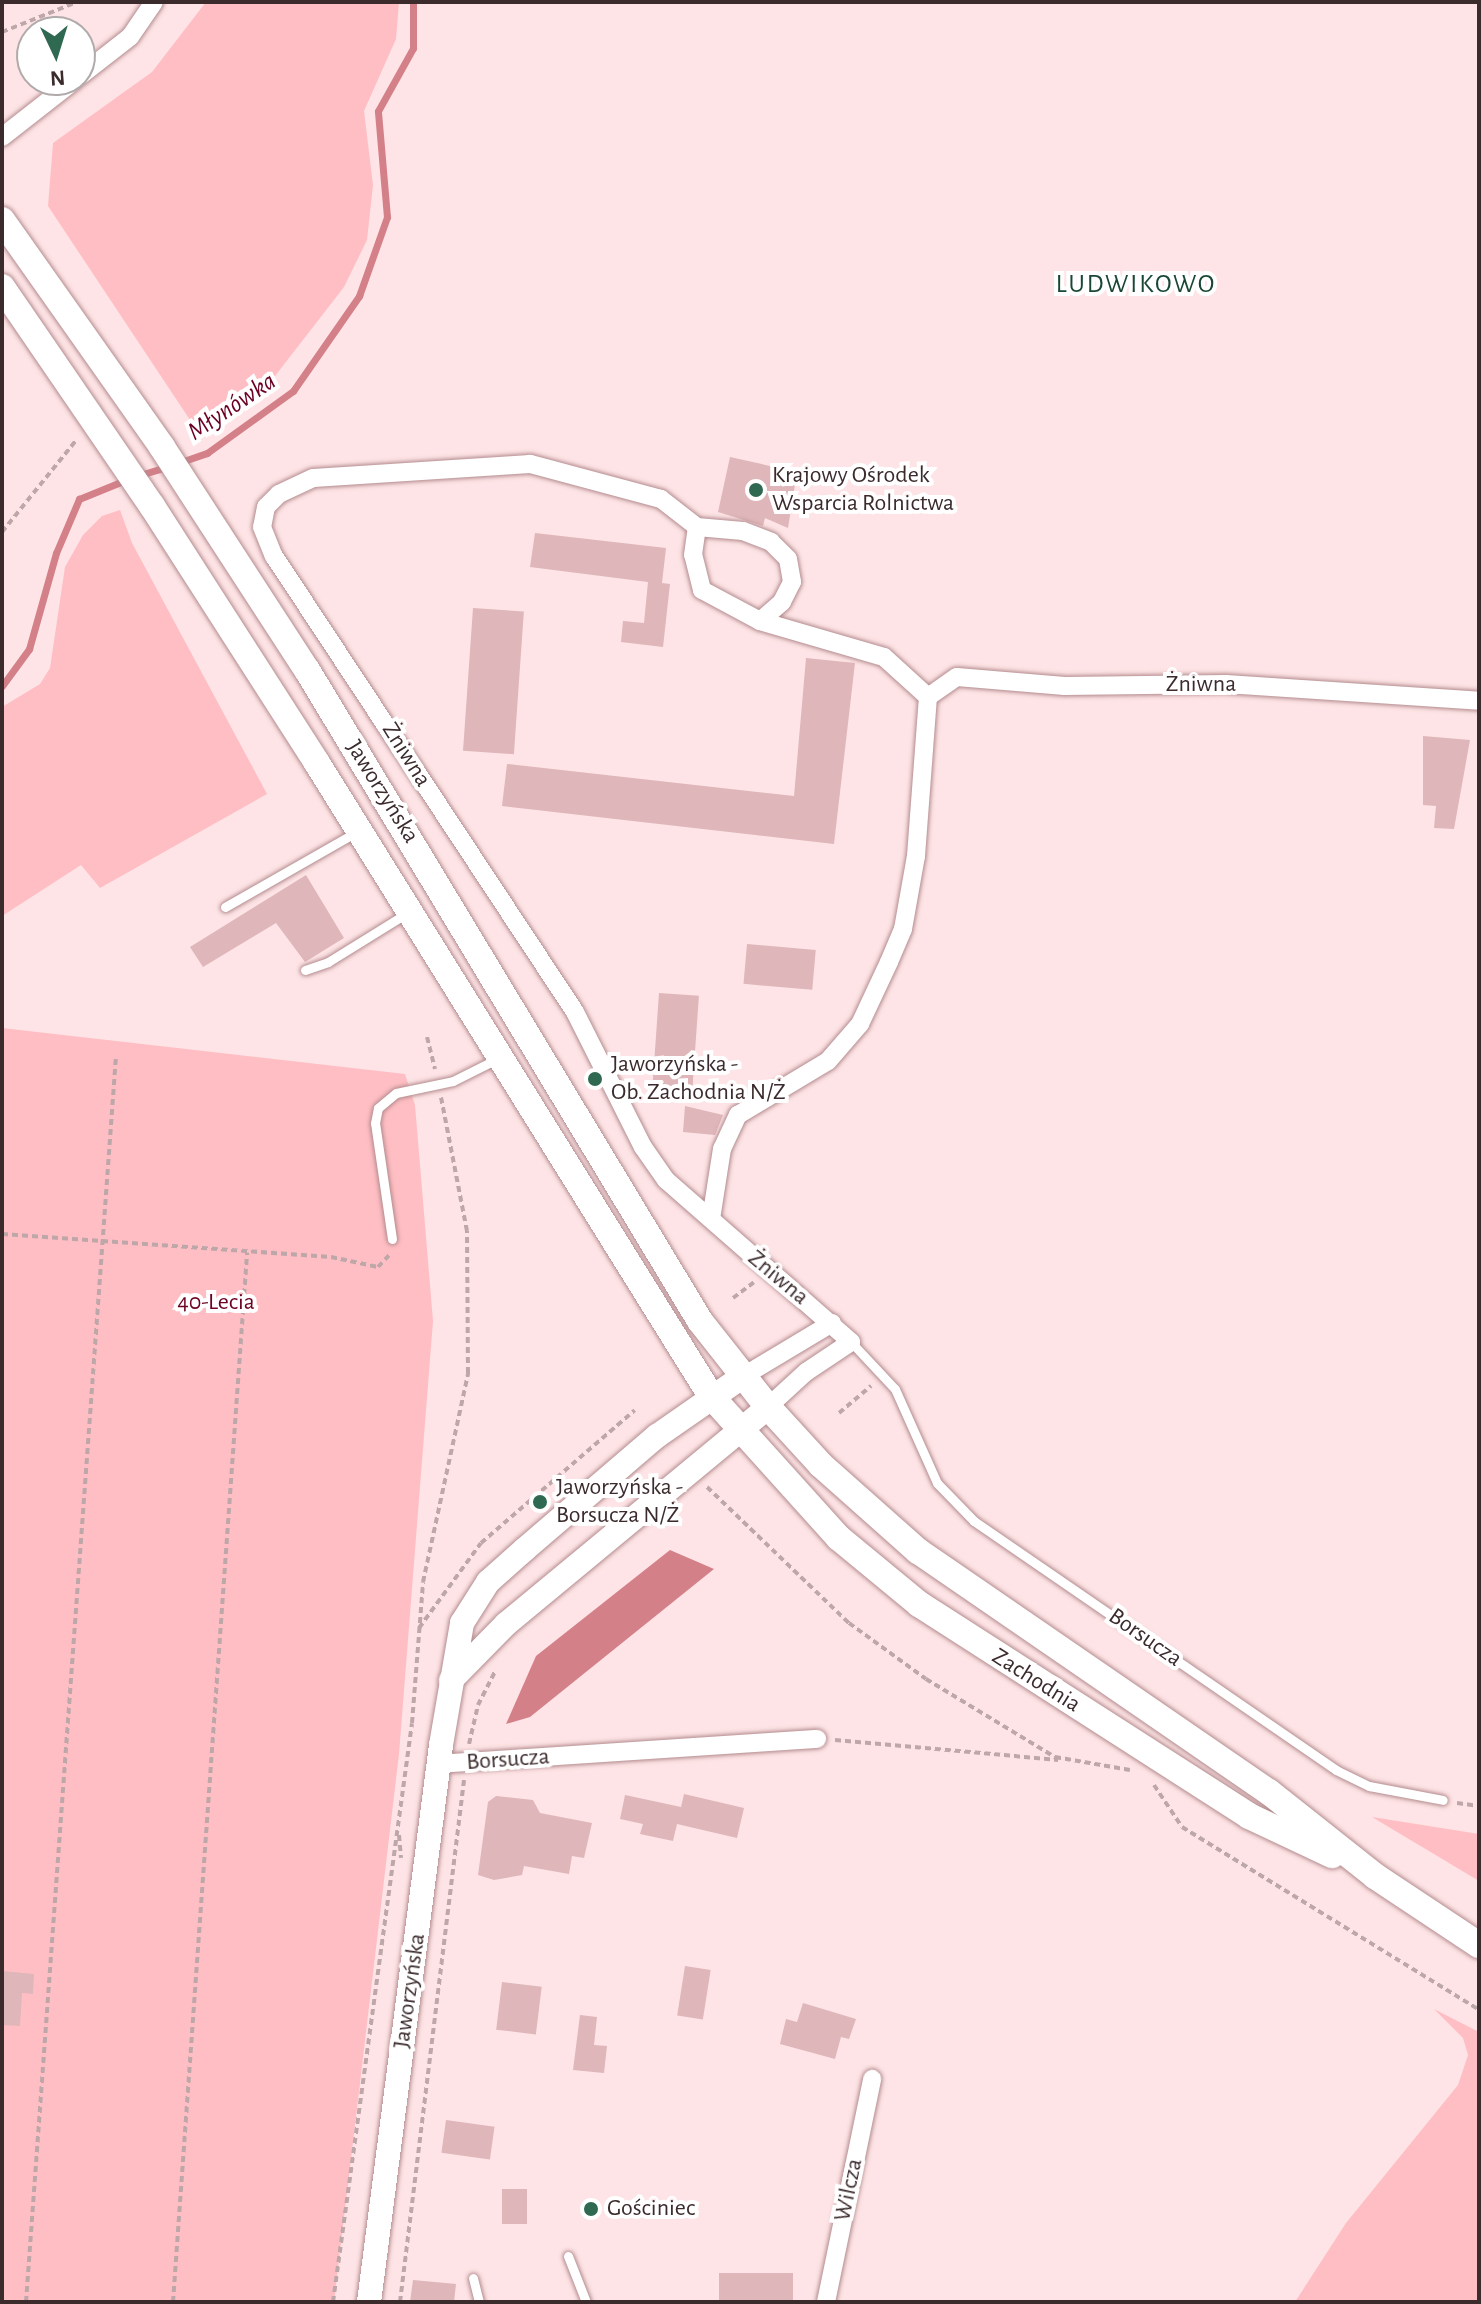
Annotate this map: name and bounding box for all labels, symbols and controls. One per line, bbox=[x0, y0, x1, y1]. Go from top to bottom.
north arrow bbox=[16, 16, 96, 96]
text: N bbox=[49, 66, 66, 89]
district label: LUDWIKOWO bbox=[1056, 269, 1216, 301]
water label: Młynówka bbox=[182, 366, 282, 448]
place label: Krajowy Ośrodek Wsparcia Rolnictwa bbox=[772, 462, 954, 518]
marker: Krajowy Ośrodek Wsparcia Rolnictwa bbox=[747, 481, 765, 499]
street label: Żniwna bbox=[1166, 671, 1236, 699]
street label: Żniwna bbox=[375, 717, 437, 793]
street label: Jaworzyńska bbox=[339, 735, 425, 849]
place label: Jaworzyńska - Ob. Zachodnia N/Ż bbox=[611, 1051, 786, 1107]
marker: Jaworzyńska - Ob. Zachodnia N/Ż bbox=[586, 1070, 604, 1088]
street label: Żniwna bbox=[742, 1244, 814, 1312]
park label: 40-Lecia bbox=[177, 1289, 255, 1317]
place label: Jaworzyńska - Borsucza N/Ż bbox=[556, 1474, 683, 1530]
marker: Jaworzyńska - Borsucza N/Ż bbox=[531, 1493, 549, 1511]
street label: Borsucza bbox=[1103, 1602, 1187, 1674]
street label: Zachodnia bbox=[986, 1643, 1086, 1719]
street label: Borsucza bbox=[465, 1743, 551, 1777]
street label: Jaworzyńska bbox=[388, 1932, 432, 2050]
street label: Wilcza bbox=[828, 2156, 870, 2224]
place label: Gościniec bbox=[607, 2195, 695, 2223]
marker: Gościniec bbox=[582, 2200, 600, 2218]

